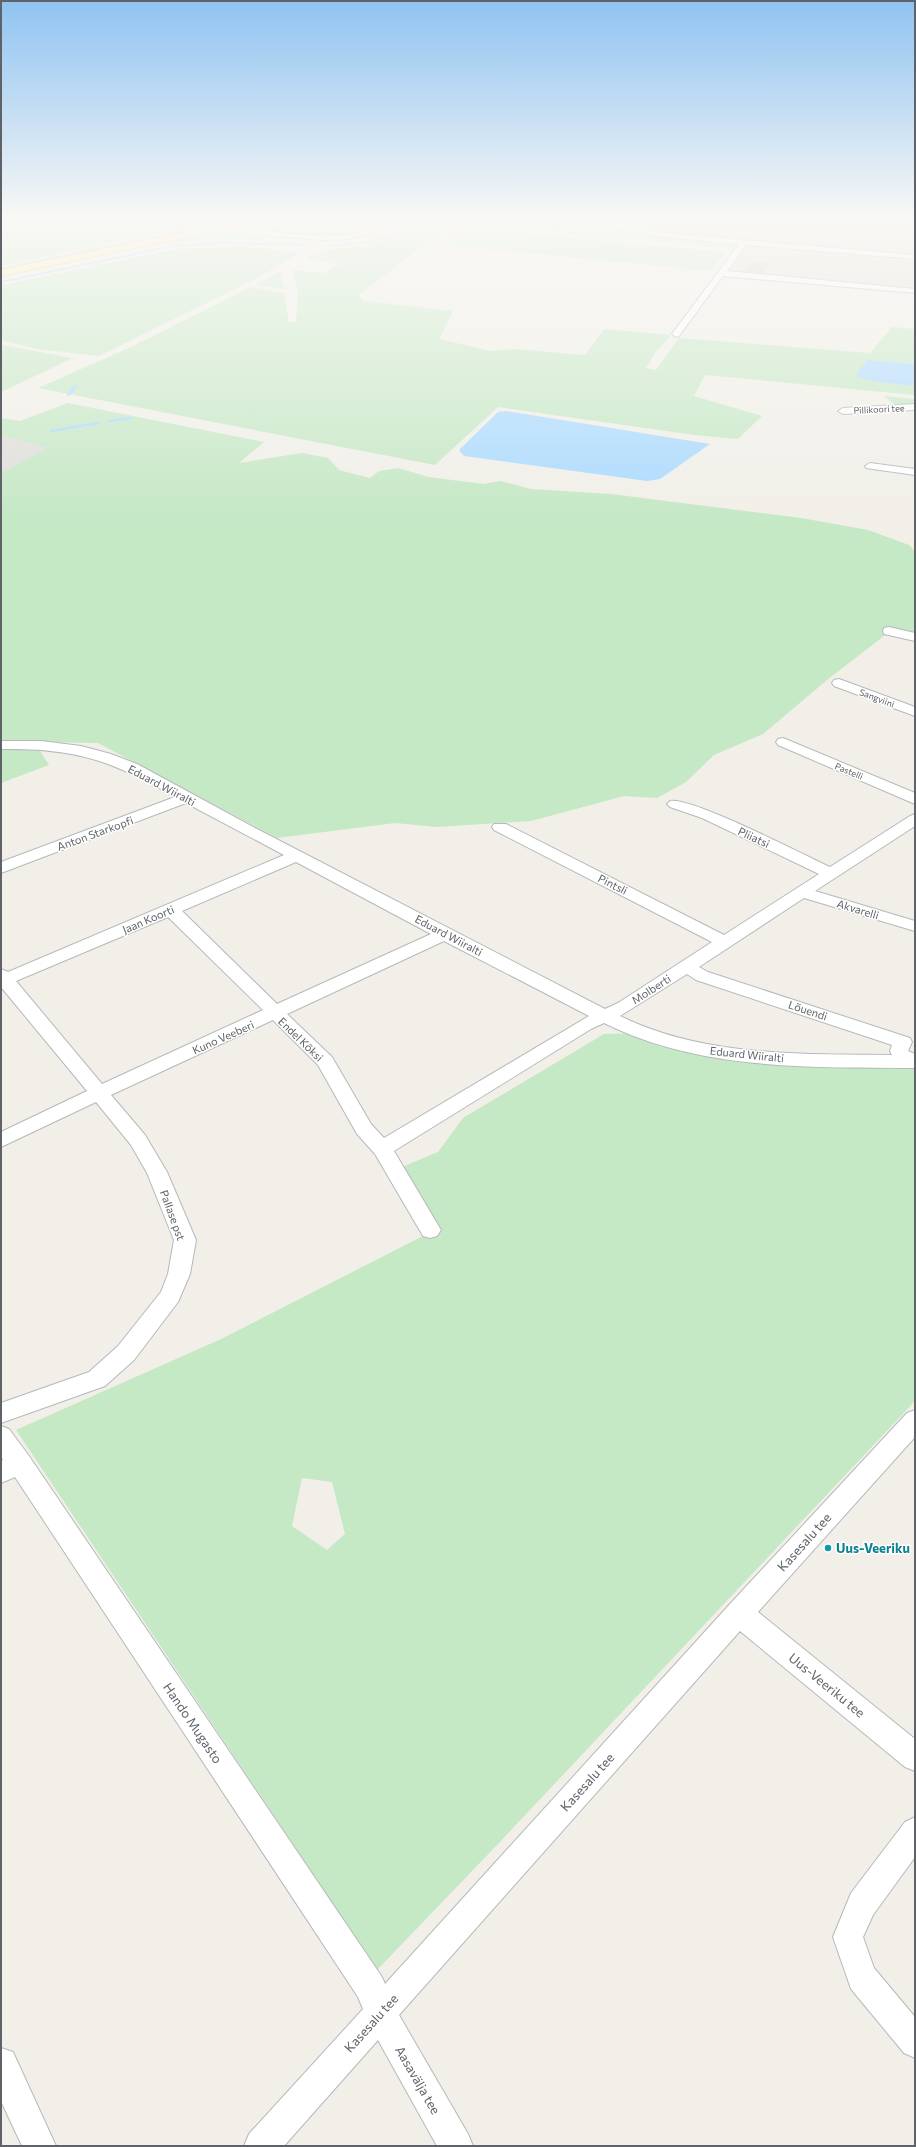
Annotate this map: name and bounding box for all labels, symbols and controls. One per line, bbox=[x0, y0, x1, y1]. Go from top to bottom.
street label: Pillikoori tee bbox=[853, 402, 905, 416]
street label: Sangviini bbox=[858, 686, 896, 710]
street label: Pastelli bbox=[833, 760, 865, 782]
street label: Eduard Wiiralti bbox=[126, 762, 198, 808]
street label: Anton Starkopfi bbox=[55, 813, 135, 853]
street label: Pliiatsi bbox=[736, 824, 772, 850]
street label: Pintsli bbox=[596, 871, 630, 897]
street label: Akvarelli bbox=[835, 896, 881, 922]
street label: Jaan Koorti bbox=[120, 902, 176, 937]
street label: Eduard Wiiralti bbox=[413, 912, 485, 958]
street label: Molberti bbox=[629, 972, 673, 1006]
street label: Lõuendi bbox=[787, 998, 829, 1022]
street label: Endel Kõksi bbox=[276, 1014, 326, 1064]
street label: Kuno Veeberi bbox=[190, 1018, 256, 1056]
street label: Eduard Wiiralti bbox=[709, 1044, 785, 1064]
street label: Pallase pst bbox=[158, 1188, 188, 1242]
street label: Kasesalu tee bbox=[774, 1509, 834, 1574]
place label: Uus-Veeriku bbox=[836, 1540, 910, 1556]
marker: Uus-Veeriku bbox=[823, 1543, 833, 1553]
street label: Uus-Veeriku tee bbox=[786, 1649, 868, 1721]
street label: Hando Mugasto bbox=[160, 1680, 226, 1767]
street label: Kasesalu tee bbox=[557, 1749, 617, 1814]
street label: Kasesalu tee bbox=[341, 1990, 401, 2055]
street label: Aasavälja tee bbox=[392, 2043, 444, 2117]

